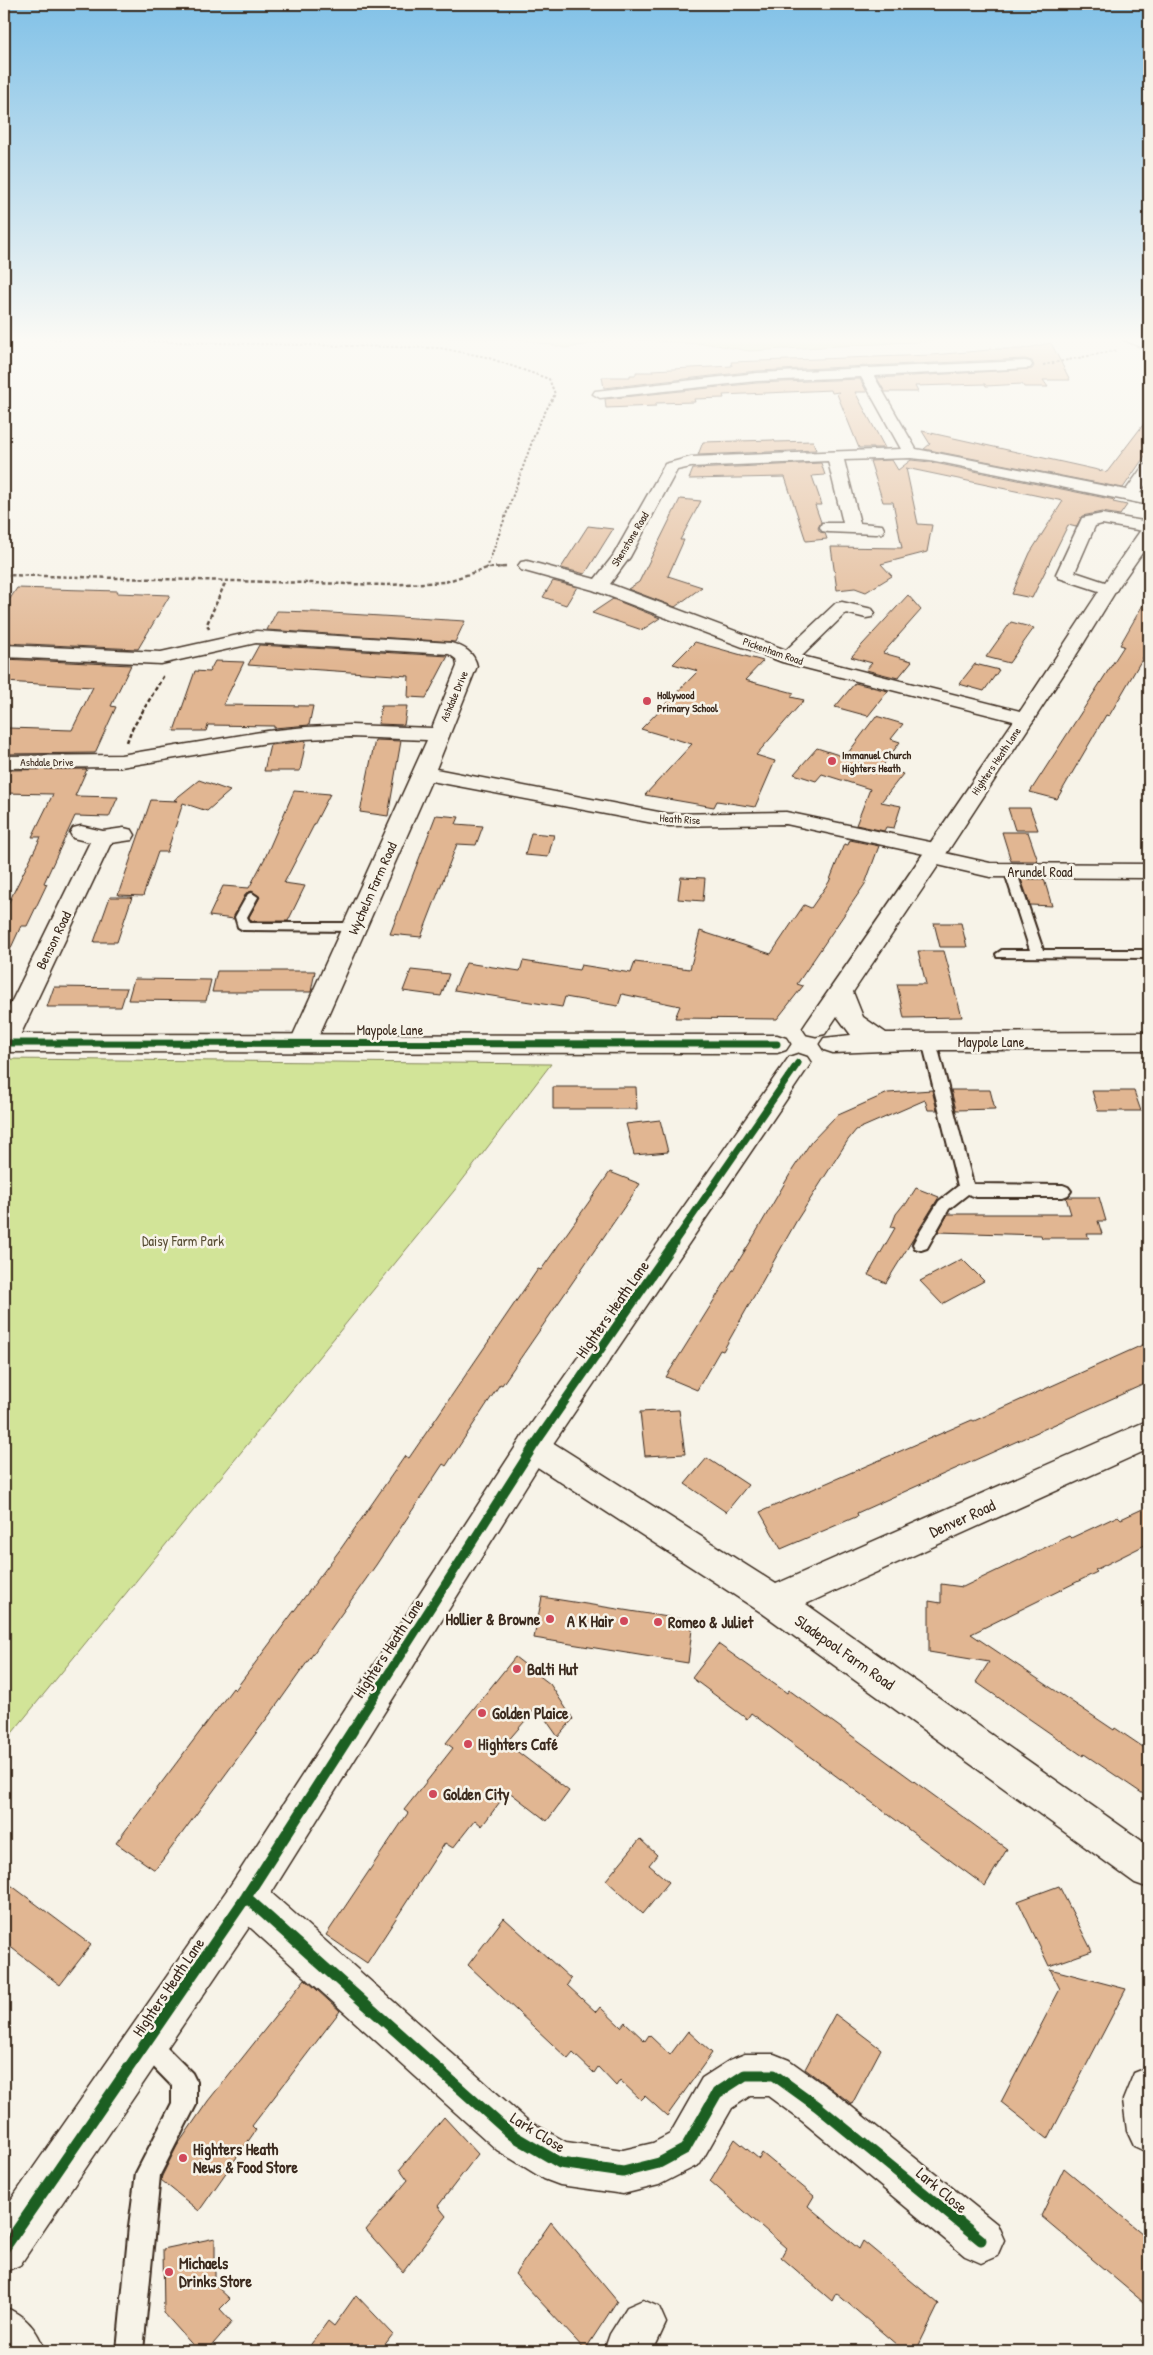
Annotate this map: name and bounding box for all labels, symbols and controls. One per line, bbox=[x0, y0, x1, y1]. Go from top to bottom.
street label: Shenstone Road bbox=[608, 508, 652, 569]
street label: Pickenham Road bbox=[741, 634, 806, 668]
street label: Ashdale Drive bbox=[437, 668, 471, 723]
place label: Hollywood Primary School bbox=[657, 688, 719, 716]
marker: Hollywood Primary School bbox=[641, 695, 653, 707]
street label: Highters Heath Lane bbox=[968, 724, 1024, 798]
place label: Immanuel Church Highters Heath bbox=[842, 748, 912, 776]
street label: Ashdale Drive bbox=[20, 755, 74, 769]
marker: Immanuel Church Highters Heath bbox=[826, 755, 838, 767]
street label: Heath Rise bbox=[659, 811, 701, 827]
street label: Wychelm Farm Road bbox=[343, 838, 402, 938]
street label: Arundel Road bbox=[1007, 862, 1073, 881]
street label: Benson Road bbox=[31, 907, 75, 972]
street label: Maypole Lane bbox=[357, 1020, 424, 1040]
street label: Maypole Lane bbox=[958, 1032, 1025, 1052]
park label: Daisy Farm Park bbox=[142, 1231, 224, 1251]
street label: Highters Heath Lane bbox=[570, 1255, 654, 1362]
street label: Denver Road bbox=[926, 1494, 998, 1542]
street label: Highters Heath Lane bbox=[348, 1593, 429, 1702]
place label: Hollier & Browne bbox=[445, 1608, 541, 1630]
street label: Sladepool Farm Road bbox=[791, 1609, 899, 1695]
place label: A K Hair bbox=[567, 1610, 615, 1632]
place label: Romeo & Juliet bbox=[668, 1611, 754, 1633]
marker: Hollier & Browne bbox=[544, 1613, 556, 1625]
marker: A K Hair bbox=[618, 1615, 630, 1627]
marker: Romeo & Juliet bbox=[652, 1616, 664, 1628]
place label: Balti Hut bbox=[527, 1658, 578, 1680]
marker: Balti Hut bbox=[511, 1663, 523, 1675]
place label: Golden Plaice bbox=[492, 1702, 569, 1724]
marker: Golden Plaice bbox=[476, 1707, 488, 1719]
place label: Highters Café bbox=[478, 1733, 559, 1756]
marker: Highters Café bbox=[462, 1738, 474, 1750]
place label: Golden City bbox=[443, 1783, 510, 1806]
marker: Golden City bbox=[427, 1788, 439, 1800]
street label: Highters Heath Lane bbox=[127, 1933, 210, 2041]
street label: Lark Close bbox=[506, 2107, 570, 2158]
place label: Highters Heath News & Food Store bbox=[193, 2138, 299, 2178]
marker: Highters Heath News & Food Store bbox=[177, 2152, 189, 2164]
street label: Lark Close bbox=[912, 2162, 973, 2218]
place label: Michaels Drinks Store bbox=[179, 2252, 253, 2292]
marker: Michaels Drinks Store bbox=[163, 2266, 175, 2278]

